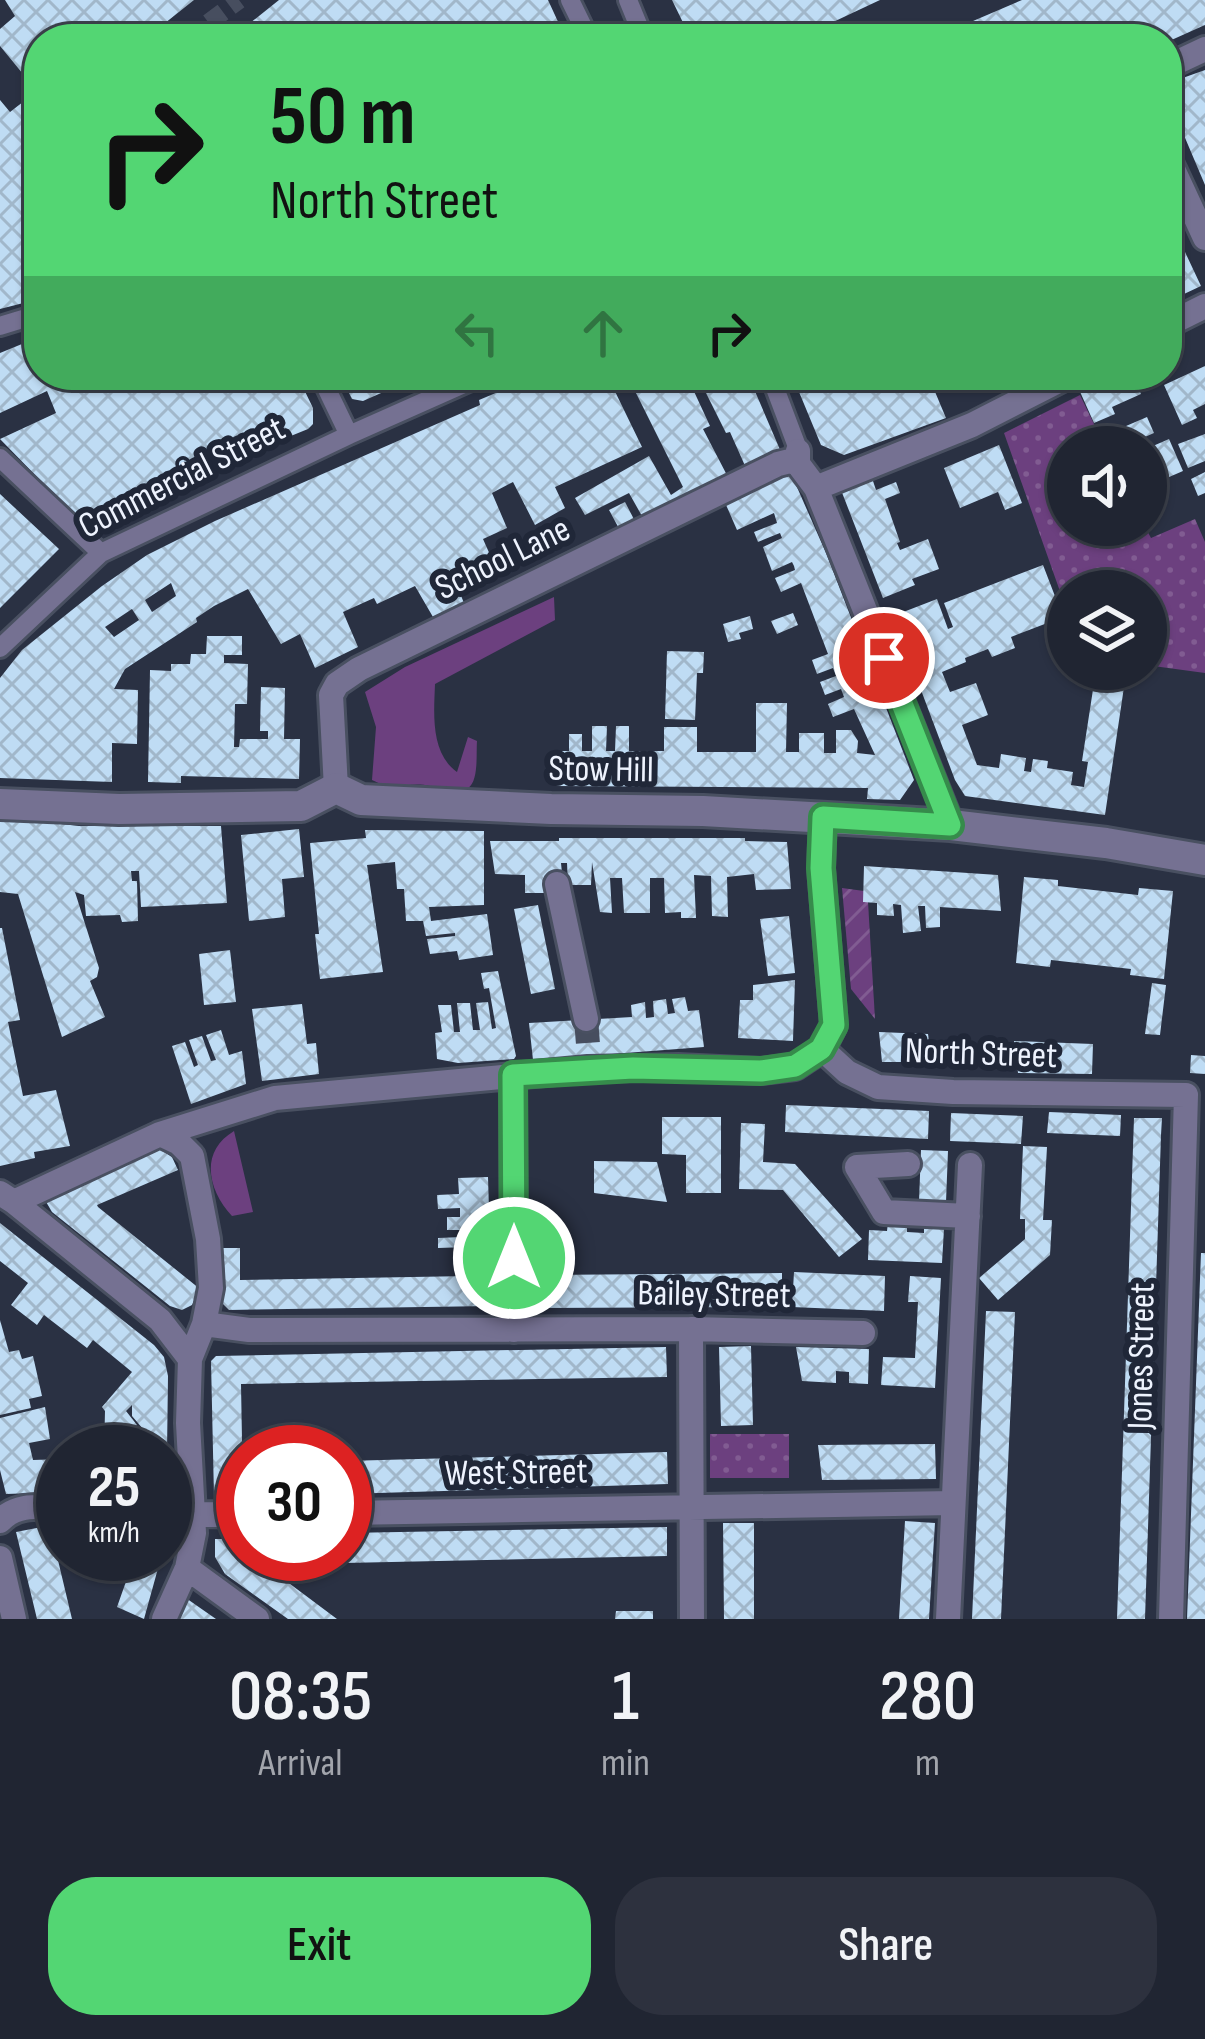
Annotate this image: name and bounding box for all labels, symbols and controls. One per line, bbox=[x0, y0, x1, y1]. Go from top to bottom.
text: 50 m bbox=[270, 67, 416, 168]
icon: right bbox=[72, 72, 228, 228]
text: North Street bbox=[270, 169, 498, 234]
icon: left bbox=[444, 300, 510, 366]
icon: ahead bbox=[570, 300, 636, 366]
icon: right bbox=[696, 300, 762, 366]
street label: Commercial Street bbox=[72, 408, 292, 548]
map controls bbox=[1047, 426, 1167, 690]
button: sound bbox=[1047, 426, 1167, 546]
street label: School Lane bbox=[429, 508, 577, 610]
button: layers bbox=[1047, 570, 1167, 690]
pin bbox=[833, 607, 935, 709]
icon: arrive bbox=[851, 625, 917, 691]
street label: Stow Hill bbox=[548, 748, 654, 792]
street label: North Street bbox=[904, 1030, 1058, 1078]
position arrow bbox=[451, 1195, 577, 1321]
street label: Bailey Street bbox=[637, 1272, 791, 1318]
street label: Jones Street bbox=[1119, 1282, 1165, 1431]
speed limit sign: 30 bbox=[216, 1425, 372, 1581]
street label: West Street bbox=[444, 1450, 588, 1496]
text: 25 bbox=[88, 1452, 140, 1524]
text: km/h bbox=[88, 1515, 140, 1551]
text: 08:35 bbox=[229, 1654, 372, 1741]
text: 1 bbox=[612, 1654, 639, 1741]
text: 280 bbox=[879, 1654, 976, 1741]
text: Arrival bbox=[259, 1740, 342, 1787]
text: min bbox=[601, 1740, 650, 1787]
text: m bbox=[915, 1740, 940, 1787]
button: Exit bbox=[48, 1877, 591, 2015]
button: Share bbox=[615, 1877, 1157, 2015]

